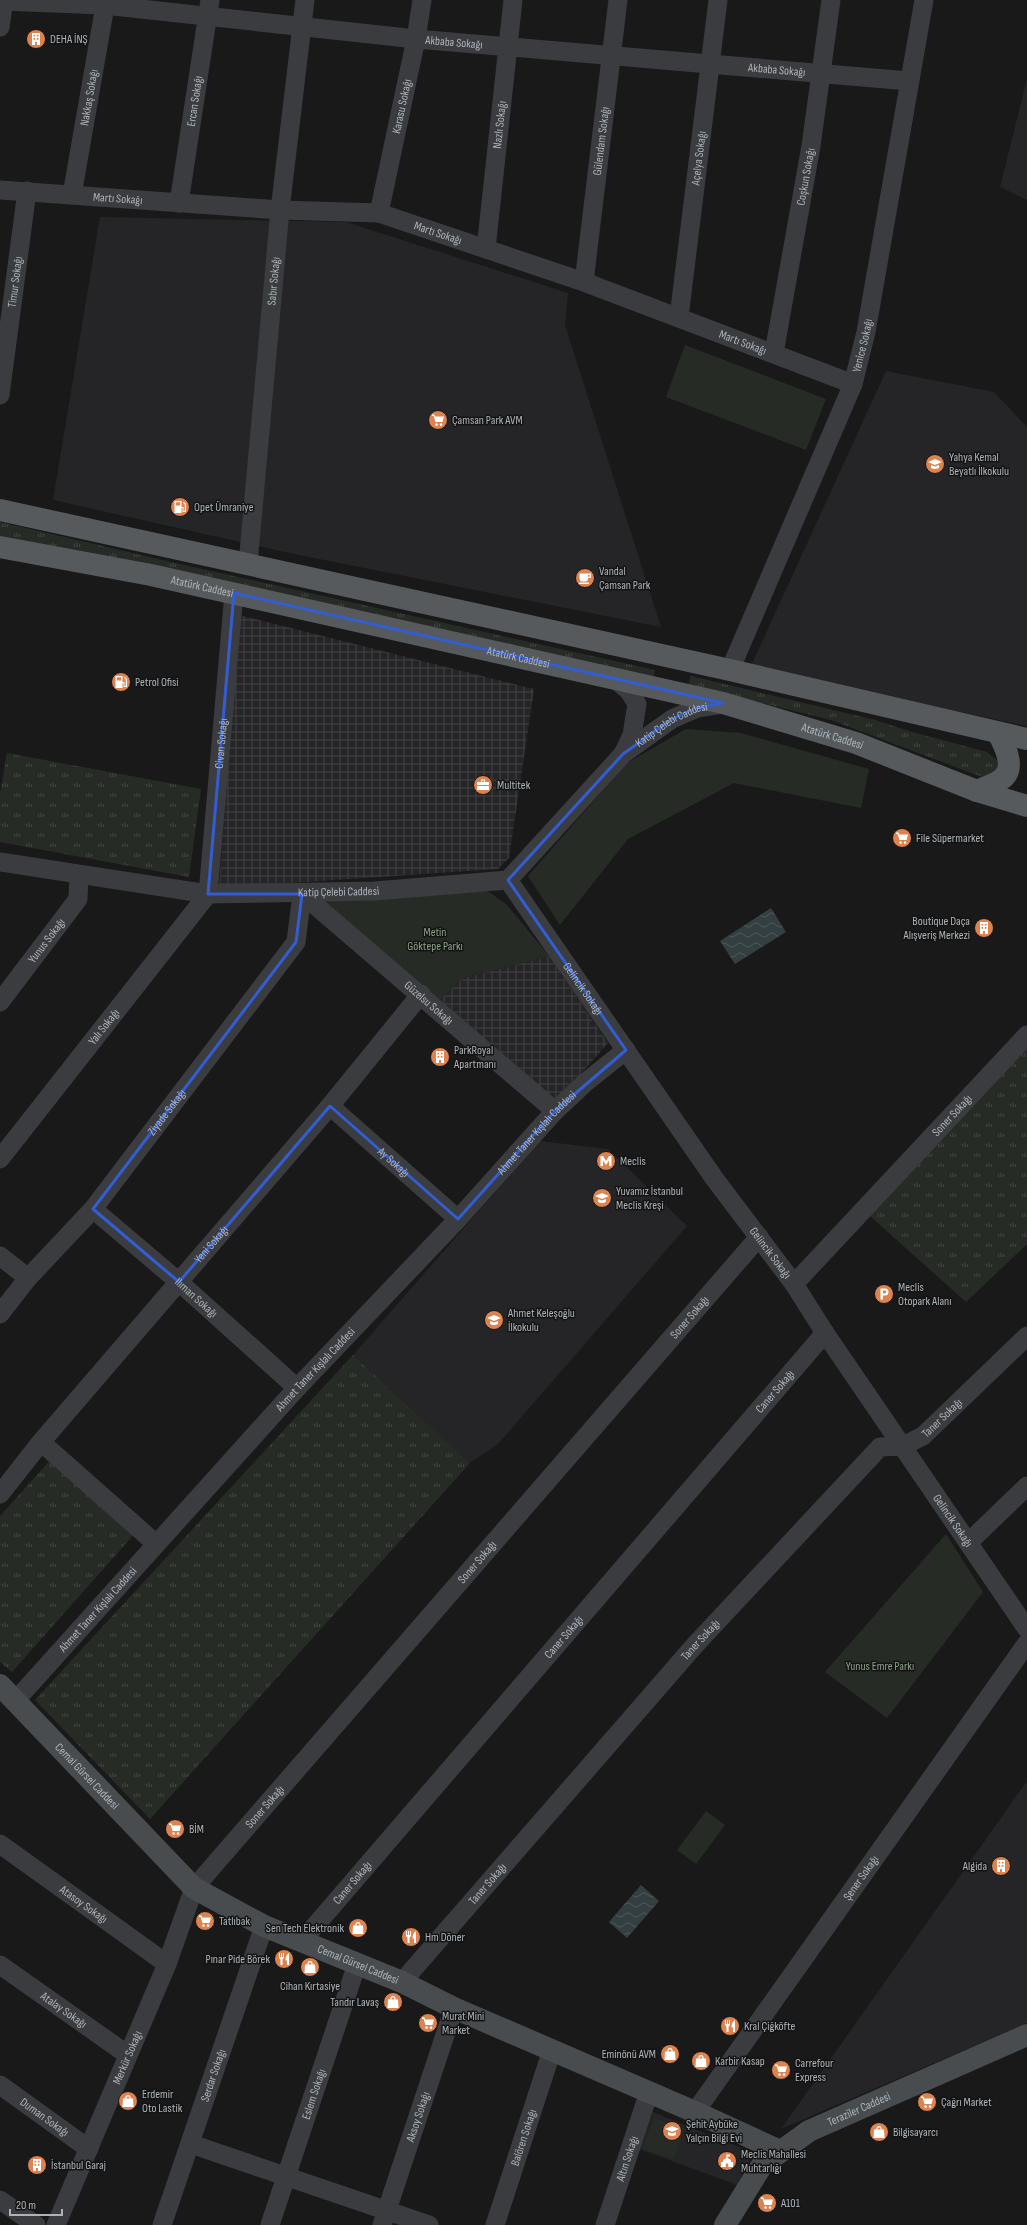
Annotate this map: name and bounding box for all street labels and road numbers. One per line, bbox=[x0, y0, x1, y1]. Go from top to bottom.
street label: Akbaba Sokağı bbox=[424, 32, 483, 52]
street label: Akbaba Sokağı bbox=[747, 60, 806, 80]
street label: Nakkaş Sokağı bbox=[77, 68, 101, 127]
street label: Ercan Sokağı bbox=[183, 75, 206, 127]
street label: Karasu Sokağı bbox=[389, 78, 415, 135]
street label: Nazlı Sokağı bbox=[489, 100, 510, 149]
street label: Gülendam Sokağı bbox=[589, 106, 613, 176]
street label: Açelya Sokağı bbox=[688, 130, 709, 187]
street label: Coşkun Sokağı bbox=[793, 147, 818, 207]
street label: Martı Sokağı bbox=[92, 189, 143, 208]
street label: Martı Sokağı bbox=[412, 218, 464, 248]
street label: Timur Sokağı bbox=[4, 255, 26, 309]
street label: Sabır Sokağı bbox=[264, 256, 283, 306]
street label: Yenice Sokağı bbox=[849, 318, 876, 374]
street label: Martı Sokağı bbox=[717, 326, 769, 358]
street label: Atatürk Caddesi bbox=[168, 572, 235, 601]
street label: Atatürk Caddesi bbox=[485, 643, 551, 671]
street label: Katip Çelebi Caddesi bbox=[632, 699, 709, 750]
street label: Civan Sokağı bbox=[211, 718, 231, 769]
street label: Atatürk Caddesi bbox=[799, 719, 866, 753]
street label: Katip Çelebi Caddesi bbox=[298, 883, 380, 900]
street label: Yunus Sokağı bbox=[25, 915, 68, 966]
street label: Gelincik Sokağı bbox=[560, 959, 606, 1018]
street label: Güzelsu Sokağı bbox=[401, 978, 456, 1028]
street label: Yalı Sokağı bbox=[85, 1006, 123, 1048]
street label: Ziyade Sokağı bbox=[144, 1086, 189, 1138]
street label: Ahmet Taner Kışlalı Caddesi bbox=[493, 1088, 579, 1179]
street label: Soner Sokağı bbox=[929, 1091, 975, 1139]
street label: Ay Sokağı bbox=[374, 1143, 413, 1180]
street label: Yeni Sokağı bbox=[191, 1222, 231, 1266]
street label: Gelincik Sokağı bbox=[746, 1224, 795, 1282]
street label: Ilıman Sokağı bbox=[172, 1274, 221, 1321]
street label: Soner Sokağı bbox=[667, 1293, 712, 1342]
street label: Ahmet Taner Kışlalı Caddesi bbox=[272, 1324, 358, 1415]
street label: Caner Sokağı bbox=[752, 1367, 797, 1416]
street label: Taner Sokağı bbox=[918, 1395, 965, 1441]
street label: Gelincik Sokağı bbox=[930, 1491, 976, 1550]
street label: Soner Sokağı bbox=[454, 1537, 500, 1586]
street label: Ahmet Taner Kışlalı Caddesi bbox=[55, 1564, 140, 1656]
street label: Caner Sokağı bbox=[541, 1612, 586, 1662]
street label: Taner Sokağı bbox=[678, 1616, 723, 1663]
street label: Cemal Gürsel Caddesi bbox=[52, 1740, 122, 1812]
street label: Soner Sokağı bbox=[242, 1782, 287, 1831]
street label: Şener Sokağı bbox=[840, 1852, 882, 1903]
street label: Caner Sokağı bbox=[330, 1858, 375, 1907]
street label: Taner Sokağı bbox=[465, 1860, 510, 1908]
street label: Atasoy Sokağı bbox=[56, 1881, 111, 1926]
street label: Cemal Gürsel Caddesi bbox=[315, 1941, 401, 1987]
street label: Atalay Sokağı bbox=[37, 1988, 90, 2031]
street label: Merkür Sokağı bbox=[109, 2028, 145, 2087]
street label: Serdar Sokağı bbox=[197, 2047, 229, 2104]
street label: Eslem Sokağı bbox=[298, 2067, 329, 2121]
street label: Teraziler Caddesi bbox=[825, 2089, 893, 2129]
street label: Aksoy Sokağı bbox=[402, 2090, 433, 2145]
street label: Duman Sokağı bbox=[17, 2094, 72, 2140]
street label: Balören Sokağı bbox=[507, 2107, 540, 2168]
street label: Altın Sokağı bbox=[612, 2134, 641, 2184]

